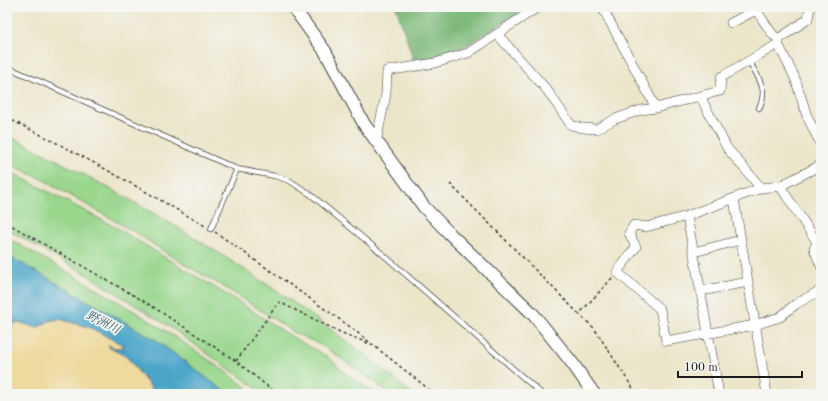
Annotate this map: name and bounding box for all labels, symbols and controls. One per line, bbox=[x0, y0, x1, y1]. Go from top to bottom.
water label: 野洲川 bbox=[84, 308, 124, 337]
scale bar bbox=[678, 353, 802, 379]
text: 100 m bbox=[684, 362, 718, 374]

